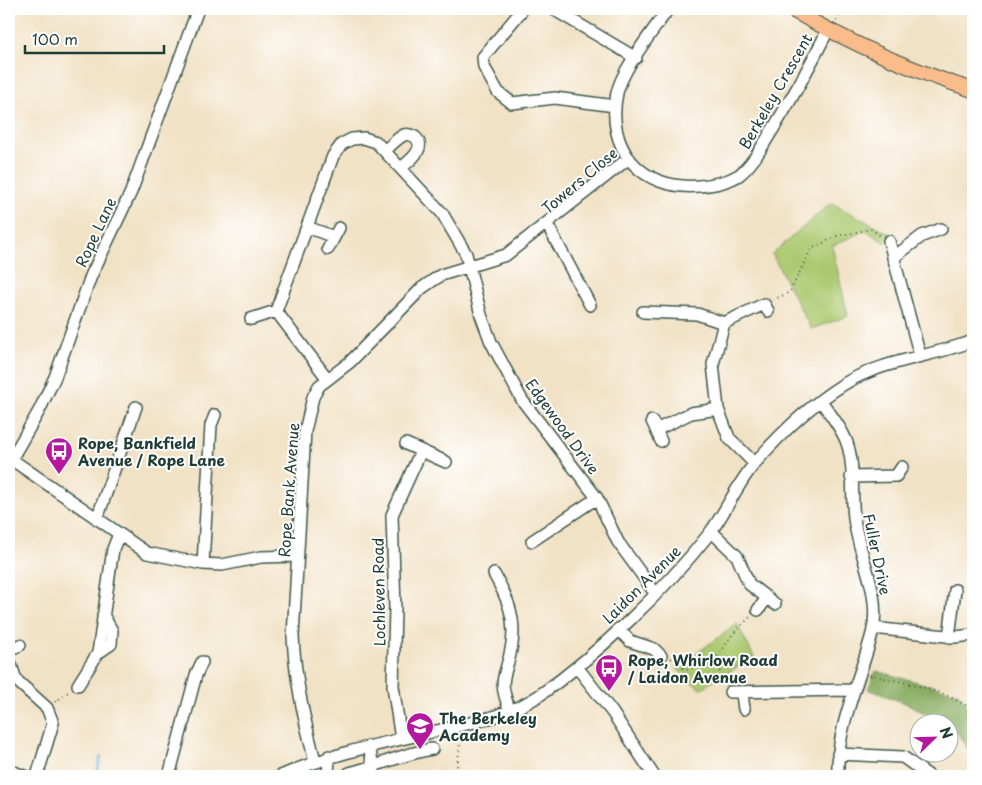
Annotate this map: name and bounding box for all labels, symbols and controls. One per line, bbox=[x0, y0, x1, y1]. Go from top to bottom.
scale bar bbox=[25, 22, 164, 54]
text: 100 m bbox=[32, 27, 78, 50]
street label: Berkeley Crescent bbox=[733, 29, 817, 153]
street label: Towers Close bbox=[536, 142, 622, 218]
street label: Rope Lane bbox=[69, 193, 121, 271]
street label: Edgewood Drive bbox=[520, 373, 606, 479]
street label: Rope Bank Avenue bbox=[272, 422, 304, 558]
place label: Rope, Bankfield Avenue / Rope Lane bbox=[77, 431, 226, 471]
bus stop icon: Rope, Bankfield Avenue / Rope Lane bbox=[44, 436, 74, 475]
street label: Fuller Drive bbox=[858, 511, 898, 597]
street label: Lochleven Road bbox=[366, 537, 390, 647]
street label: Laidon Avenue bbox=[596, 539, 686, 629]
place label: Rope, Whirlow Road / Laidon Avenue bbox=[627, 648, 778, 688]
bus stop icon: Rope, Whirlow Road / Laidon Avenue bbox=[594, 653, 624, 692]
place label: The Berkeley Academy bbox=[438, 706, 537, 746]
school or university icon: The Berkeley Academy bbox=[405, 711, 435, 750]
north arrow bbox=[910, 712, 960, 762]
text: N bbox=[935, 724, 958, 742]

